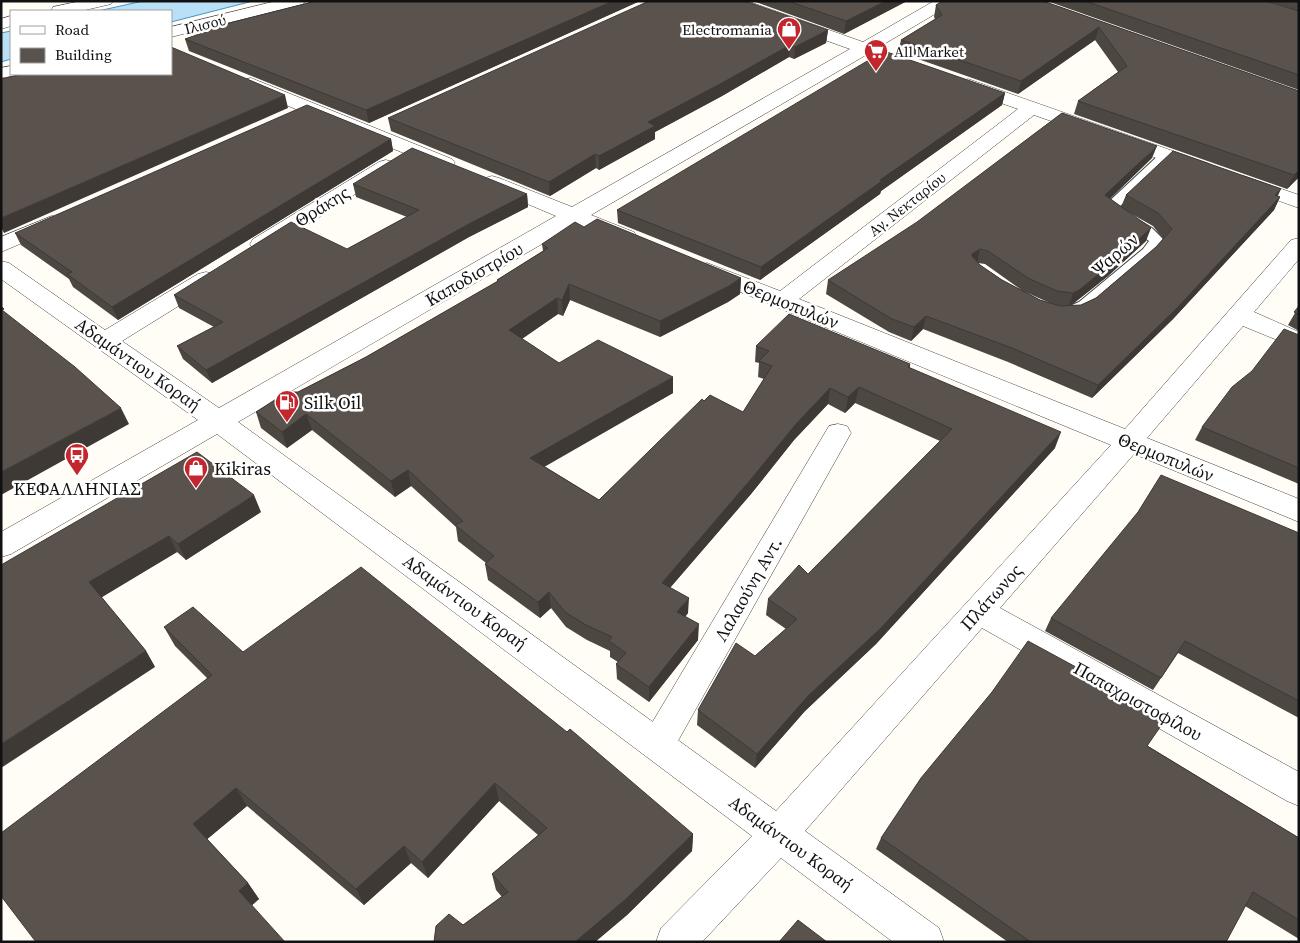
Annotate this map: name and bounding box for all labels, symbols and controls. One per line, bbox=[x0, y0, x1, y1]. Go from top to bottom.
street label: Ιλισού bbox=[182, 9, 228, 39]
legend bbox=[10, 10, 172, 75]
shop icon: Electromania bbox=[776, 16, 802, 50]
text: Road bbox=[55, 19, 89, 40]
place label: Electromania bbox=[682, 19, 772, 40]
supermarket icon: All Market bbox=[863, 38, 889, 72]
place label: All Market bbox=[894, 41, 964, 62]
text: Building bbox=[55, 44, 112, 65]
street label: Αγ. Νεκταρίου bbox=[864, 167, 950, 241]
street label: Θράκης bbox=[290, 179, 354, 233]
street label: Ψαρών bbox=[1086, 226, 1144, 281]
street label: Καποδιστρίου bbox=[421, 236, 527, 312]
street label: Θερμοπυλών bbox=[739, 273, 843, 335]
street label: Αδαμάντιου Κοραή bbox=[70, 311, 206, 417]
fuel station icon: Silk Oil bbox=[274, 389, 300, 423]
place label: Silk Oil bbox=[304, 390, 361, 415]
street label: Θερμοπυλών bbox=[1114, 426, 1218, 488]
bus stop icon: ΚΕΦΑΛΛΗΝΙΑΣ bbox=[64, 442, 90, 476]
shop icon: Kikiras bbox=[183, 455, 209, 489]
place label: Kikiras bbox=[214, 456, 271, 481]
place label: ΚΕΦΑΛΛΗΝΙΑΣ bbox=[14, 476, 140, 501]
street label: Λαλαούνη Αντ. bbox=[708, 532, 788, 646]
street label: Αδαμάντιου Κοραή bbox=[398, 548, 532, 656]
street label: Πλάτωνος bbox=[954, 558, 1028, 636]
street label: Παπαχριστοφίλου bbox=[1069, 655, 1207, 747]
street label: Αδαμάντιου Κοραή bbox=[724, 789, 858, 897]

